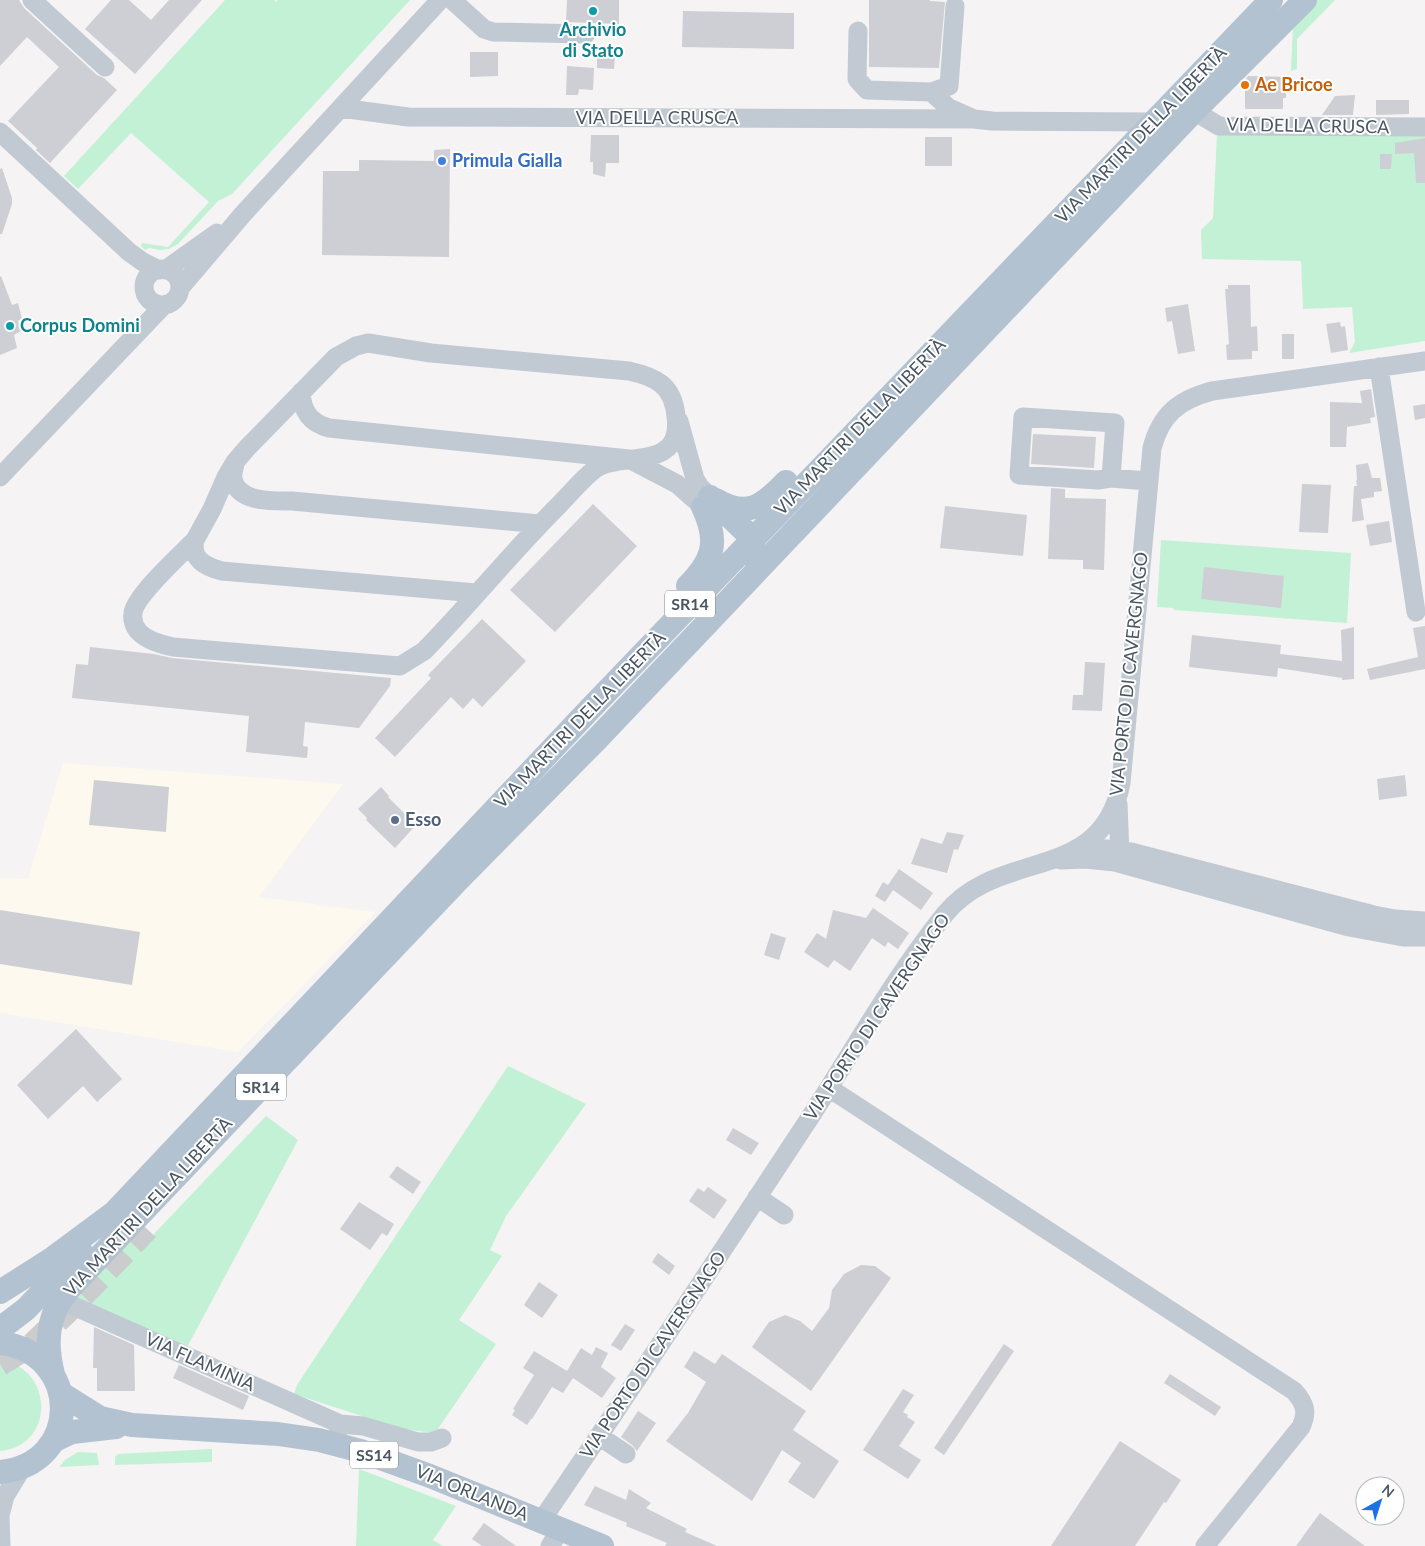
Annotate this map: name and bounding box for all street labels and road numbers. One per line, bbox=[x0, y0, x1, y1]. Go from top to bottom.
street label: VIA MARTIRI DELLA LIBERTÀ bbox=[1050, 41, 1231, 227]
street label: VIA DELLA CRUSCA bbox=[576, 106, 739, 128]
street label: VIA DELLA CRUSCA bbox=[1227, 113, 1390, 137]
street label: VIA MARTIRI DELLA LIBERTÀ bbox=[769, 333, 950, 519]
street label: VIA PORTO DI CAVERGNAGO bbox=[1104, 551, 1152, 797]
road number: SR14 bbox=[665, 590, 715, 618]
street label: VIA MARTIRI DELLA LIBERTÀ bbox=[489, 626, 670, 812]
street label: VIA PORTO DI CAVERGNAGO bbox=[799, 909, 954, 1124]
road number: SR14 bbox=[236, 1074, 286, 1100]
street label: VIA MARTIRI DELLA LIBERTÀ bbox=[58, 1111, 237, 1301]
street label: VIA PORTO DI CAVERGNAGO bbox=[575, 1247, 730, 1462]
street label: VIA FLAMINIA bbox=[142, 1327, 259, 1395]
road number: SS14 bbox=[350, 1442, 398, 1468]
street label: VIA ORLANDA bbox=[413, 1459, 533, 1525]

